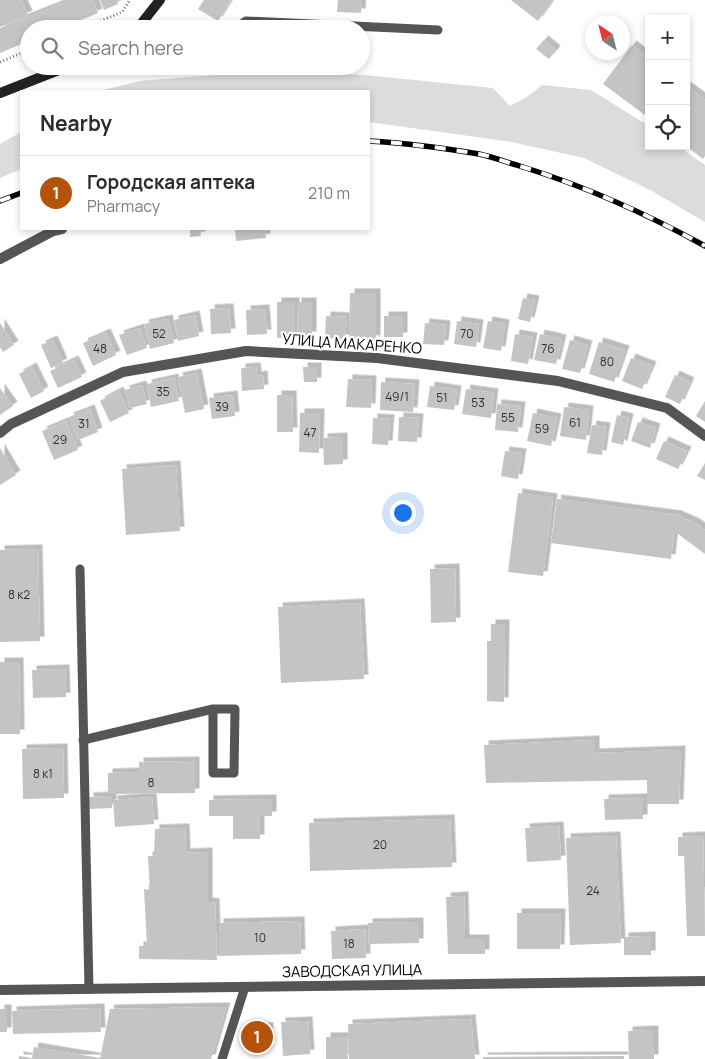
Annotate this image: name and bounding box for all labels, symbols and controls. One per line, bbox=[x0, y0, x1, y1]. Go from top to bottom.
north arrow bbox=[585, 15, 630, 60]
map controls bbox=[645, 15, 690, 150]
button: + bbox=[645, 15, 690, 60]
search box bbox=[20, 20, 370, 75]
icon: search bbox=[38, 34, 66, 62]
text: Search here bbox=[78, 35, 184, 61]
button: − bbox=[645, 60, 690, 105]
button: locate bbox=[645, 105, 690, 150]
text: Nearby bbox=[40, 109, 112, 137]
text: Городская аптека bbox=[87, 169, 255, 195]
text: 1 bbox=[52, 182, 60, 204]
text: 210 m bbox=[308, 182, 350, 204]
text: Pharmacy bbox=[87, 195, 160, 217]
house number: 52 bbox=[152, 325, 166, 342]
house number: 70 bbox=[460, 325, 474, 342]
street label: УЛИЦА МАКАРЕНКО bbox=[281, 328, 423, 359]
house number: 48 bbox=[93, 340, 107, 357]
house number: 76 bbox=[541, 340, 555, 357]
house number: 80 bbox=[600, 353, 614, 370]
house number: 35 bbox=[156, 383, 170, 400]
house number: 49/1 bbox=[385, 388, 409, 405]
house number: 51 bbox=[436, 389, 448, 406]
house number: 53 bbox=[471, 394, 485, 411]
house number: 39 bbox=[215, 398, 229, 415]
house number: 55 bbox=[501, 409, 515, 426]
house number: 61 bbox=[569, 414, 581, 431]
house number: 31 bbox=[78, 415, 90, 432]
house number: 59 bbox=[535, 420, 549, 437]
house number: 47 bbox=[303, 424, 317, 441]
house number: 29 bbox=[53, 431, 67, 448]
your location bbox=[390, 500, 416, 526]
house number: 8 к2 bbox=[8, 586, 30, 603]
house number: 8 к1 bbox=[33, 765, 53, 782]
house number: 8 bbox=[148, 774, 155, 791]
house number: 20 bbox=[373, 836, 387, 853]
house number: 24 bbox=[586, 882, 600, 899]
house number: 10 bbox=[254, 929, 266, 946]
house number: 18 bbox=[343, 935, 355, 952]
street label: ЗАВОДСКАЯ УЛИЦА bbox=[282, 959, 423, 982]
pin: 1 bbox=[241, 1018, 273, 1056]

